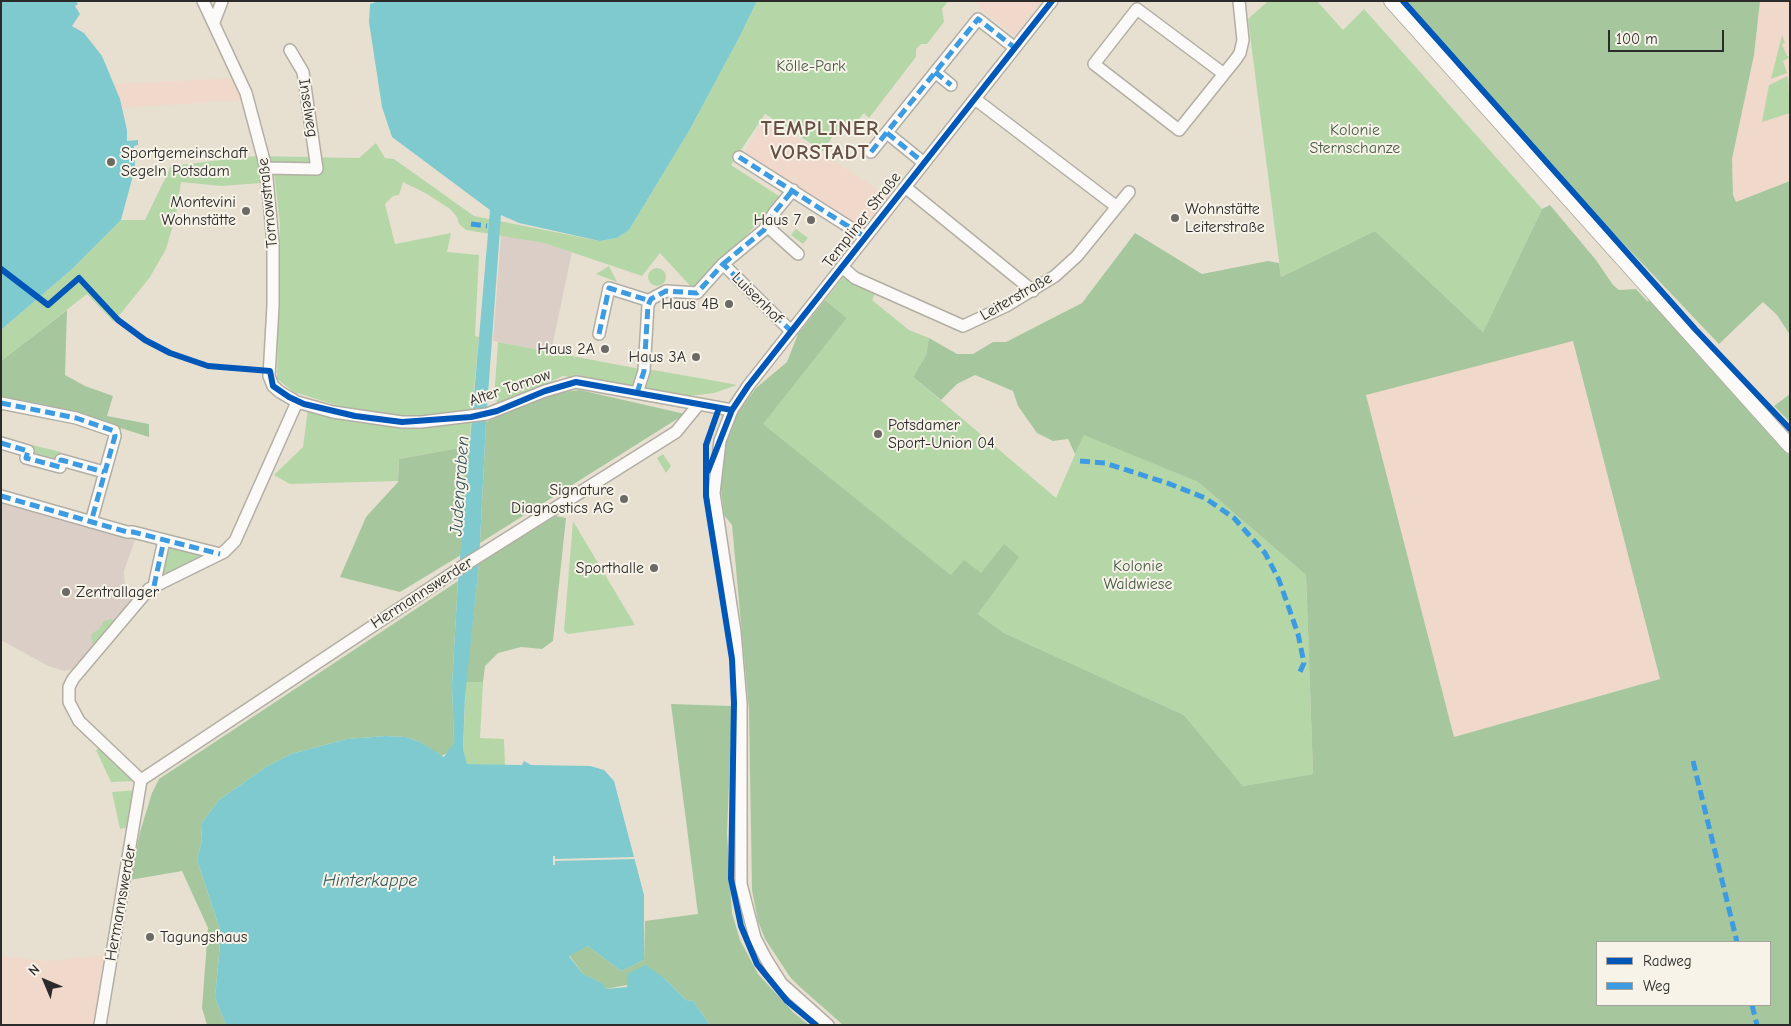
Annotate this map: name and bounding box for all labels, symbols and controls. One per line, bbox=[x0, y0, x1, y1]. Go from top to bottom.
scale bar bbox=[1611, 20, 1727, 52]
text: 100 m bbox=[1616, 30, 1658, 48]
park label: Kölle-Park bbox=[776, 56, 846, 76]
street label: Inselweg bbox=[294, 77, 322, 139]
district label: TEMPLINER VORSTADT bbox=[760, 116, 880, 166]
park label: Kolonie Sternschanze bbox=[1310, 120, 1400, 158]
place label: Sportgemeinschaft Segeln Potsdam bbox=[121, 143, 248, 181]
marker: Sportgemeinschaft Segeln Potsdam bbox=[105, 156, 117, 168]
street label: Tornowstraße bbox=[254, 157, 282, 249]
street label: Templiner Straße bbox=[819, 168, 905, 272]
place label: Montevini Wohnstätte bbox=[161, 192, 236, 230]
place label: Wohnstätte Leiterstraße bbox=[1185, 199, 1265, 237]
marker: Montevini Wohnstätte bbox=[240, 205, 252, 217]
place label: Haus 7 bbox=[753, 210, 801, 230]
marker: Wohnstätte Leiterstraße bbox=[1169, 212, 1181, 224]
marker: Haus 7 bbox=[805, 214, 817, 226]
street label: Luisenhof bbox=[727, 268, 787, 328]
street label: Leiterstraße bbox=[977, 269, 1055, 325]
place label: Haus 4B bbox=[661, 294, 719, 314]
marker: Haus 4B bbox=[723, 298, 735, 310]
place label: Haus 2A bbox=[537, 339, 595, 359]
marker: Haus 2A bbox=[599, 343, 611, 355]
place label: Haus 3A bbox=[629, 347, 686, 367]
marker: Haus 3A bbox=[690, 351, 702, 363]
street label: Alter Tornow bbox=[467, 365, 553, 411]
place label: Potsdamer Sport-Union 04 bbox=[888, 415, 995, 453]
marker: Potsdamer Sport-Union 04 bbox=[872, 428, 884, 440]
water label: Judengraben bbox=[446, 435, 474, 537]
place label: Signature Diagnostics AG bbox=[511, 480, 614, 518]
marker: Signature Diagnostics AG bbox=[618, 493, 630, 505]
street label: Hermannswerder bbox=[367, 553, 477, 633]
park label: Kolonie Waldwiese bbox=[1104, 556, 1172, 594]
place label: Sporthalle bbox=[575, 558, 644, 578]
marker: Sporthalle bbox=[648, 562, 660, 574]
place label: Zentrallager bbox=[76, 582, 159, 602]
marker: Zentrallager bbox=[60, 586, 72, 598]
street label: Hermannswerder bbox=[101, 843, 141, 963]
water label: Hinterkappe bbox=[323, 870, 417, 892]
place label: Tagungshaus bbox=[160, 927, 247, 947]
marker: Tagungshaus bbox=[144, 931, 156, 943]
legend bbox=[1596, 941, 1771, 1006]
text: Radweg bbox=[1643, 952, 1692, 970]
north arrow bbox=[20, 956, 70, 1006]
text: N bbox=[25, 961, 43, 979]
text: Weg bbox=[1643, 977, 1670, 995]

